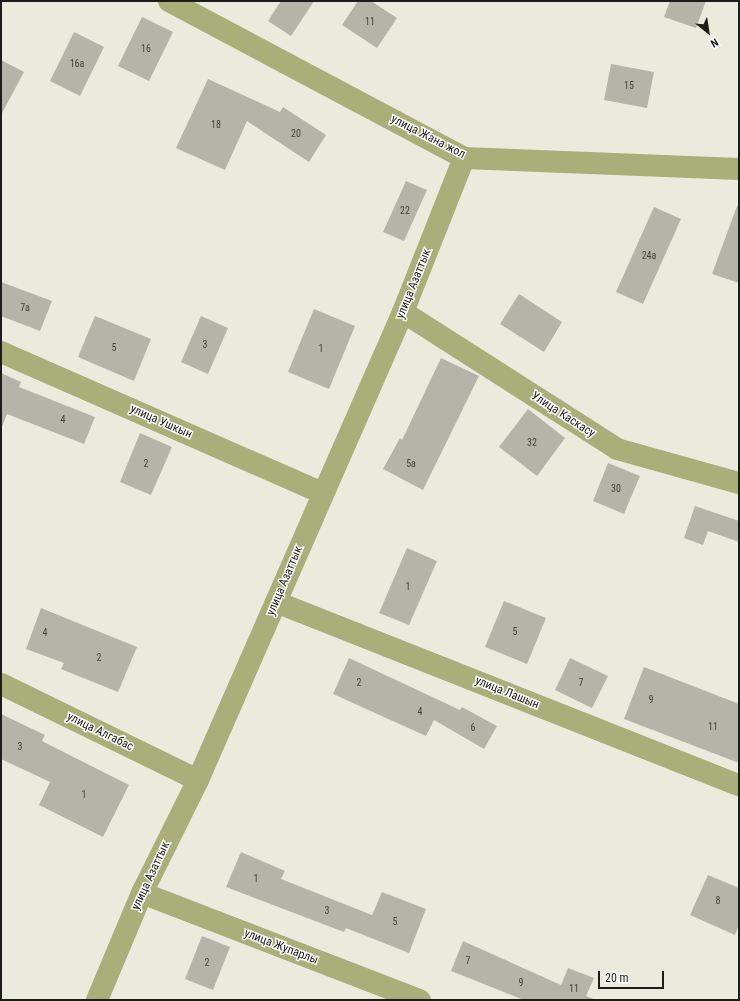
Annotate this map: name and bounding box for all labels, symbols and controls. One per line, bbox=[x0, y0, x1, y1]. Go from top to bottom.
north arrow bbox=[688, 12, 728, 52]
house number: 11 bbox=[365, 16, 375, 28]
text: N bbox=[708, 36, 720, 50]
house number: 16 bbox=[141, 43, 151, 55]
house number: 16а bbox=[70, 58, 84, 70]
house number: 15 bbox=[624, 80, 634, 92]
street label: улица Жана жол bbox=[388, 112, 468, 162]
house number: 18 bbox=[211, 119, 221, 131]
house number: 20 bbox=[291, 128, 301, 140]
house number: 22 bbox=[400, 205, 410, 217]
street label: улица Азаттык bbox=[393, 247, 435, 321]
house number: 24а bbox=[642, 250, 656, 262]
house number: 7а bbox=[20, 302, 30, 314]
house number: 3 bbox=[203, 339, 207, 351]
house number: 5 bbox=[112, 342, 116, 354]
house number: 1 bbox=[319, 343, 323, 355]
street label: Улица Каскасу bbox=[528, 389, 598, 441]
street label: улица Ушкын bbox=[128, 402, 194, 442]
house number: 4 bbox=[61, 414, 65, 426]
house number: 32 bbox=[527, 437, 537, 449]
house number: 2 bbox=[144, 458, 148, 470]
house number: 5а bbox=[406, 458, 416, 470]
house number: 30 bbox=[611, 483, 621, 495]
street label: улица Азаттык bbox=[264, 544, 306, 618]
house number: 1 bbox=[406, 581, 410, 593]
house number: 5 bbox=[513, 626, 517, 638]
house number: 4 bbox=[43, 627, 47, 639]
house number: 2 bbox=[97, 652, 101, 664]
street label: улица Лашын bbox=[473, 674, 541, 712]
house number: 2 bbox=[357, 677, 361, 689]
house number: 7 bbox=[579, 677, 583, 689]
house number: 9 bbox=[649, 694, 653, 706]
house number: 4 bbox=[418, 706, 422, 718]
street label: улица Алгабас bbox=[64, 710, 136, 754]
house number: 11 bbox=[708, 721, 718, 733]
house number: 6 bbox=[471, 722, 475, 734]
house number: 3 bbox=[18, 741, 22, 753]
house number: 1 bbox=[82, 789, 86, 801]
street label: улица Азаттык bbox=[129, 839, 173, 913]
house number: 1 bbox=[254, 873, 258, 885]
house number: 8 bbox=[716, 895, 720, 907]
house number: 3 bbox=[325, 905, 329, 917]
house number: 5 bbox=[393, 916, 397, 928]
street label: улица Жупарлы bbox=[242, 926, 320, 968]
house number: 7 bbox=[466, 955, 470, 967]
house number: 2 bbox=[205, 957, 209, 969]
scale bar bbox=[600, 963, 666, 989]
text: 20 m bbox=[605, 971, 629, 985]
house number: 9 bbox=[519, 977, 523, 989]
house number: 11 bbox=[569, 983, 579, 995]

